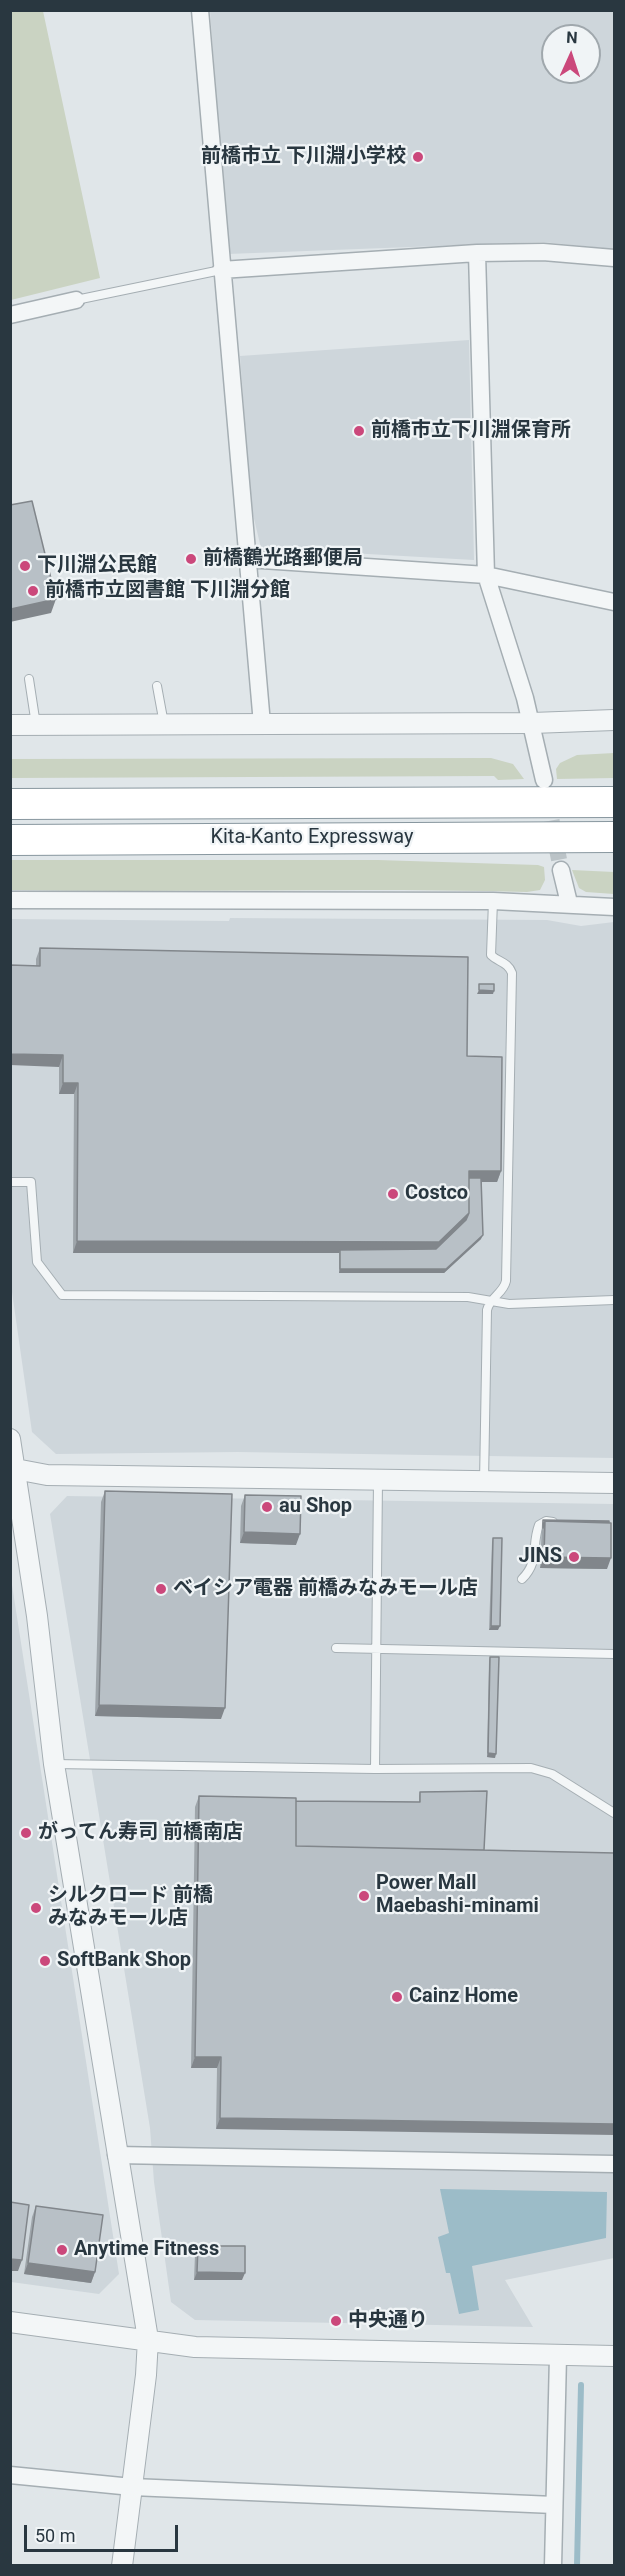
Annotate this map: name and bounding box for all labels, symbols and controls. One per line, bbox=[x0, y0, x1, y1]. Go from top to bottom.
north arrow bbox=[541, 24, 601, 84]
text: N bbox=[566, 28, 578, 47]
place label: 前橋市立 下川淵小学校 bbox=[201, 145, 406, 169]
marker: 前橋市立 下川淵小学校 bbox=[411, 150, 425, 164]
place label: 前橋市立下川淵保育所 bbox=[371, 419, 571, 443]
marker: 前橋市立下川淵保育所 bbox=[352, 424, 366, 438]
place label: 前橋鶴光路郵便局 bbox=[203, 547, 363, 571]
marker: 前橋鶴光路郵便局 bbox=[184, 552, 198, 566]
place label: 下川淵公民館 bbox=[37, 554, 157, 578]
marker: 下川淵公民館 bbox=[18, 559, 32, 573]
place label: 前橋市立図書館 下川淵分館 bbox=[45, 579, 290, 603]
marker: 前橋市立図書館 下川淵分館 bbox=[26, 584, 40, 598]
street label: Kita-Kanto Expressway bbox=[210, 826, 414, 850]
place label: Costco bbox=[405, 1182, 468, 1206]
marker: Costco bbox=[386, 1187, 400, 1201]
place label: au Shop bbox=[279, 1495, 352, 1519]
marker: au Shop bbox=[260, 1500, 274, 1514]
place label: JINS bbox=[519, 1545, 562, 1569]
marker: JINS bbox=[567, 1550, 581, 1564]
place label: ベイシア電器 前橋みなみモール店 bbox=[173, 1577, 478, 1601]
marker: ベイシア電器 前橋みなみモール店 bbox=[154, 1582, 168, 1596]
place label: がってん寿司 前橋南店 bbox=[38, 1821, 243, 1845]
marker: がってん寿司 前橋南店 bbox=[19, 1826, 33, 1840]
place label: Power Mall Maebashi-minami bbox=[376, 1872, 539, 1919]
place label: シルクロード 前橋 みなみモール店 bbox=[48, 1884, 213, 1931]
marker: Power Mall Maebashi-minami bbox=[357, 1889, 371, 1903]
marker: シルクロード 前橋 みなみモール店 bbox=[29, 1901, 43, 1915]
place label: SoftBank Shop bbox=[57, 1949, 191, 1973]
marker: SoftBank Shop bbox=[38, 1954, 52, 1968]
place label: Cainz Home bbox=[409, 1985, 518, 2009]
marker: Cainz Home bbox=[390, 1990, 404, 2004]
place label: Anytime Fitness bbox=[74, 2238, 219, 2262]
marker: Anytime Fitness bbox=[55, 2243, 69, 2257]
place label: 中央通り bbox=[348, 2309, 428, 2333]
marker: 中央通り bbox=[329, 2314, 343, 2328]
scale bar bbox=[27, 2513, 182, 2551]
text: 50 m bbox=[35, 2525, 75, 2546]

